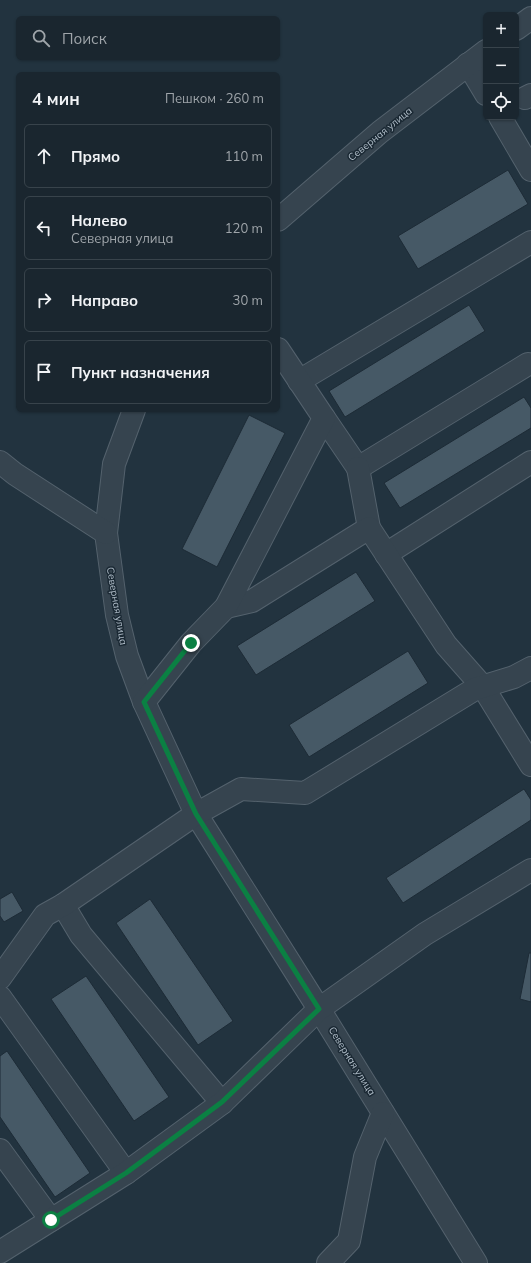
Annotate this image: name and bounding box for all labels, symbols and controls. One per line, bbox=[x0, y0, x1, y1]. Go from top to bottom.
map controls bbox=[483, 12, 519, 120]
button: + bbox=[483, 12, 519, 48]
search box bbox=[16, 16, 280, 60]
icon: search bbox=[30, 27, 52, 49]
text: Поиск bbox=[62, 29, 107, 48]
button: − bbox=[483, 48, 519, 84]
button: locate bbox=[483, 84, 519, 120]
text: 4 мин bbox=[32, 88, 80, 109]
text: Пешком · 260 m bbox=[165, 90, 264, 106]
street label: Северная улица bbox=[345, 104, 415, 164]
icon: ahead bbox=[33, 145, 55, 167]
text: Прямо bbox=[71, 147, 120, 166]
text: 110 m bbox=[225, 148, 263, 164]
text: Налево bbox=[71, 211, 127, 230]
icon: left bbox=[33, 217, 55, 239]
text: 120 m bbox=[225, 220, 263, 236]
text: Северная улица bbox=[71, 230, 173, 246]
icon: right bbox=[33, 289, 55, 311]
text: Направо bbox=[71, 291, 138, 310]
text: 30 m bbox=[233, 292, 263, 308]
icon: arrive bbox=[33, 361, 55, 383]
text: Пункт назначения bbox=[71, 363, 210, 382]
street label: Северная улица bbox=[104, 566, 130, 646]
route end bbox=[182, 634, 200, 652]
street label: Северная улица bbox=[326, 1024, 378, 1098]
route start bbox=[42, 1211, 60, 1229]

